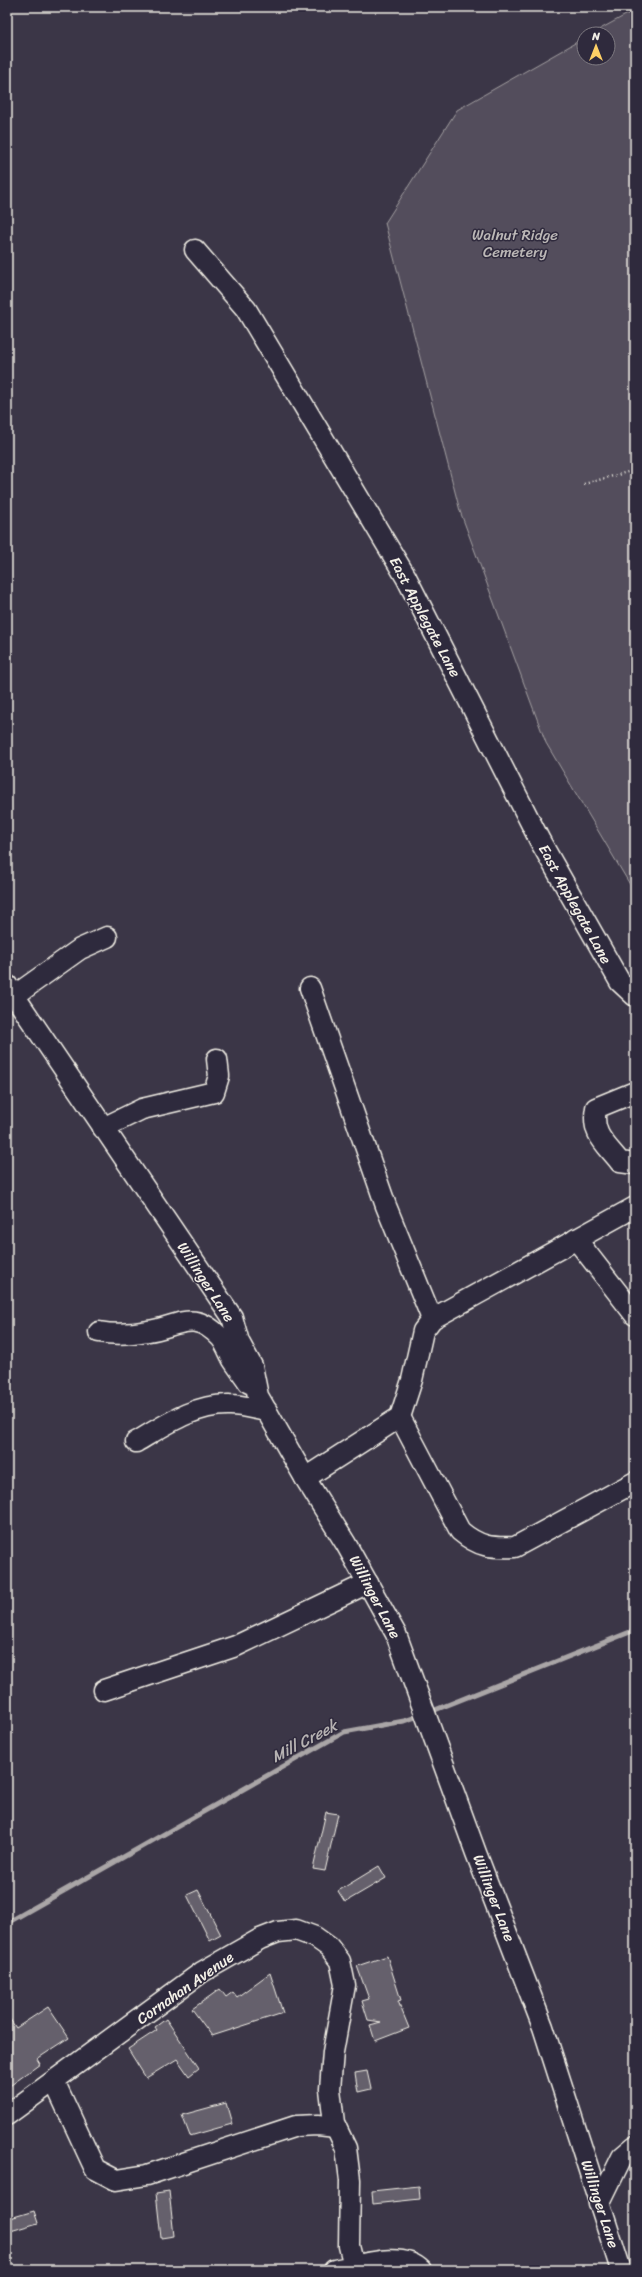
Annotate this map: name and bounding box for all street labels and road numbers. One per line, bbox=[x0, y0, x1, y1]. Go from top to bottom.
street label: East Applegate Lane bbox=[382, 552, 468, 682]
street label: East Applegate Lane bbox=[531, 839, 619, 969]
street label: Willinger Lane bbox=[170, 1236, 242, 1328]
street label: Willinger Lane bbox=[342, 1550, 408, 1644]
street label: Willinger Lane bbox=[465, 1851, 523, 1946]
street label: Cornahan Avenue bbox=[131, 1945, 239, 2031]
street label: Willinger Lane bbox=[573, 2156, 627, 2252]

